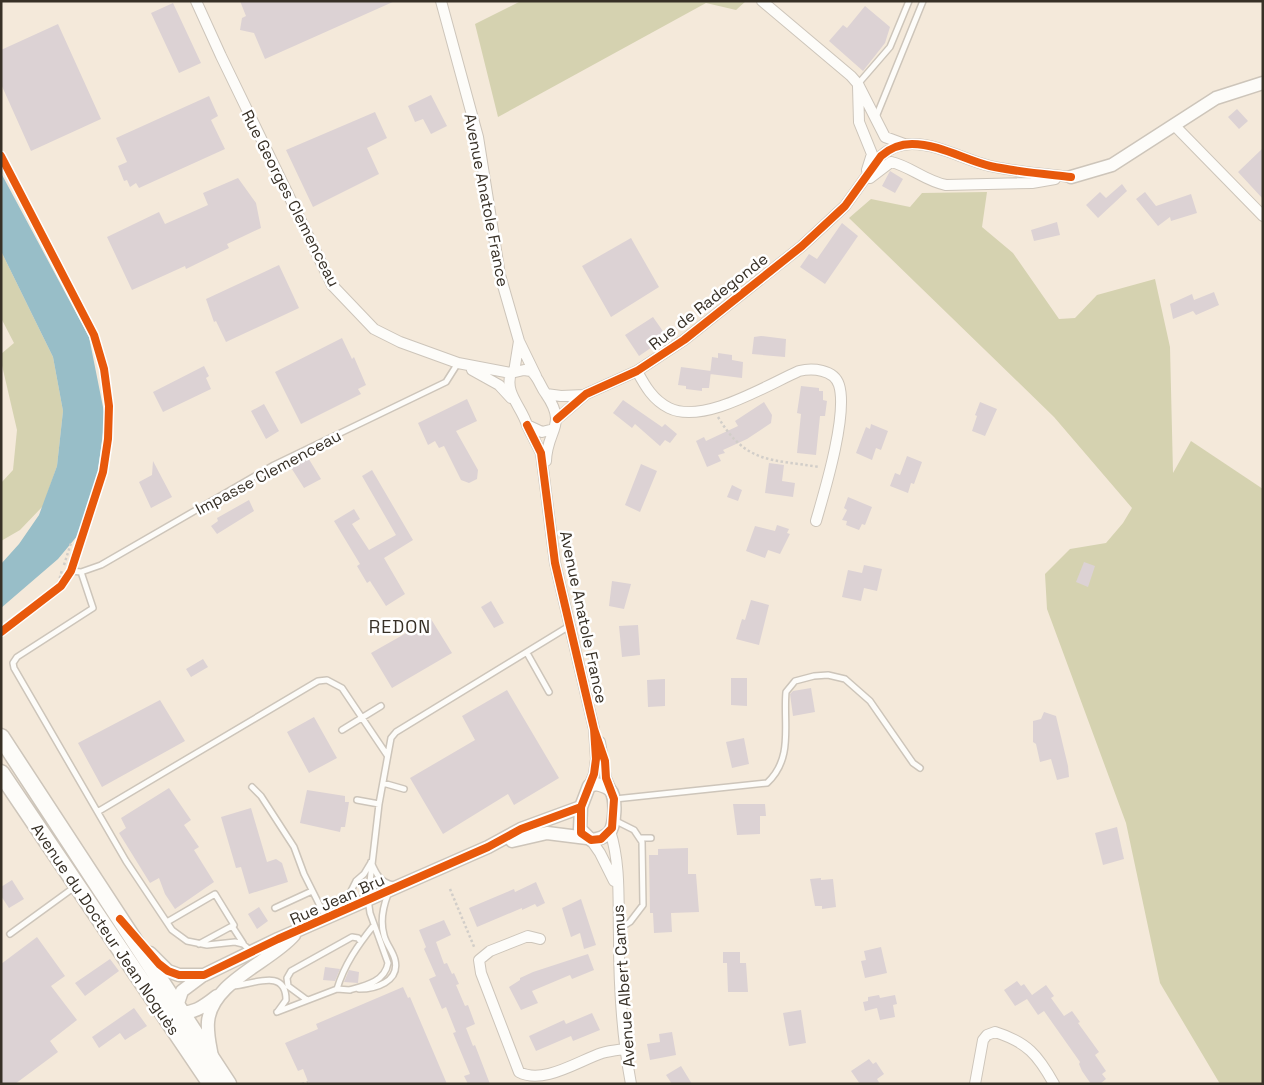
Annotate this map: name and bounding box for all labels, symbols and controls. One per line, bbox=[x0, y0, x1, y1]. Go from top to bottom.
street label: Rue Georges Clemenceau bbox=[237, 106, 344, 290]
street label: Avenue Anatole France bbox=[459, 112, 514, 288]
street label: Rue de Radegonde bbox=[644, 248, 772, 355]
street label: Impasse Clemenceau bbox=[192, 425, 345, 520]
street label: Avenue Anatole France bbox=[555, 529, 612, 705]
district label: REDON bbox=[369, 615, 431, 638]
street label: Avenue du Docteur Jean Noguès bbox=[27, 819, 185, 1039]
street label: Rue Jean Bru bbox=[287, 869, 388, 930]
street label: Avenue Albert Camus bbox=[607, 904, 640, 1068]

